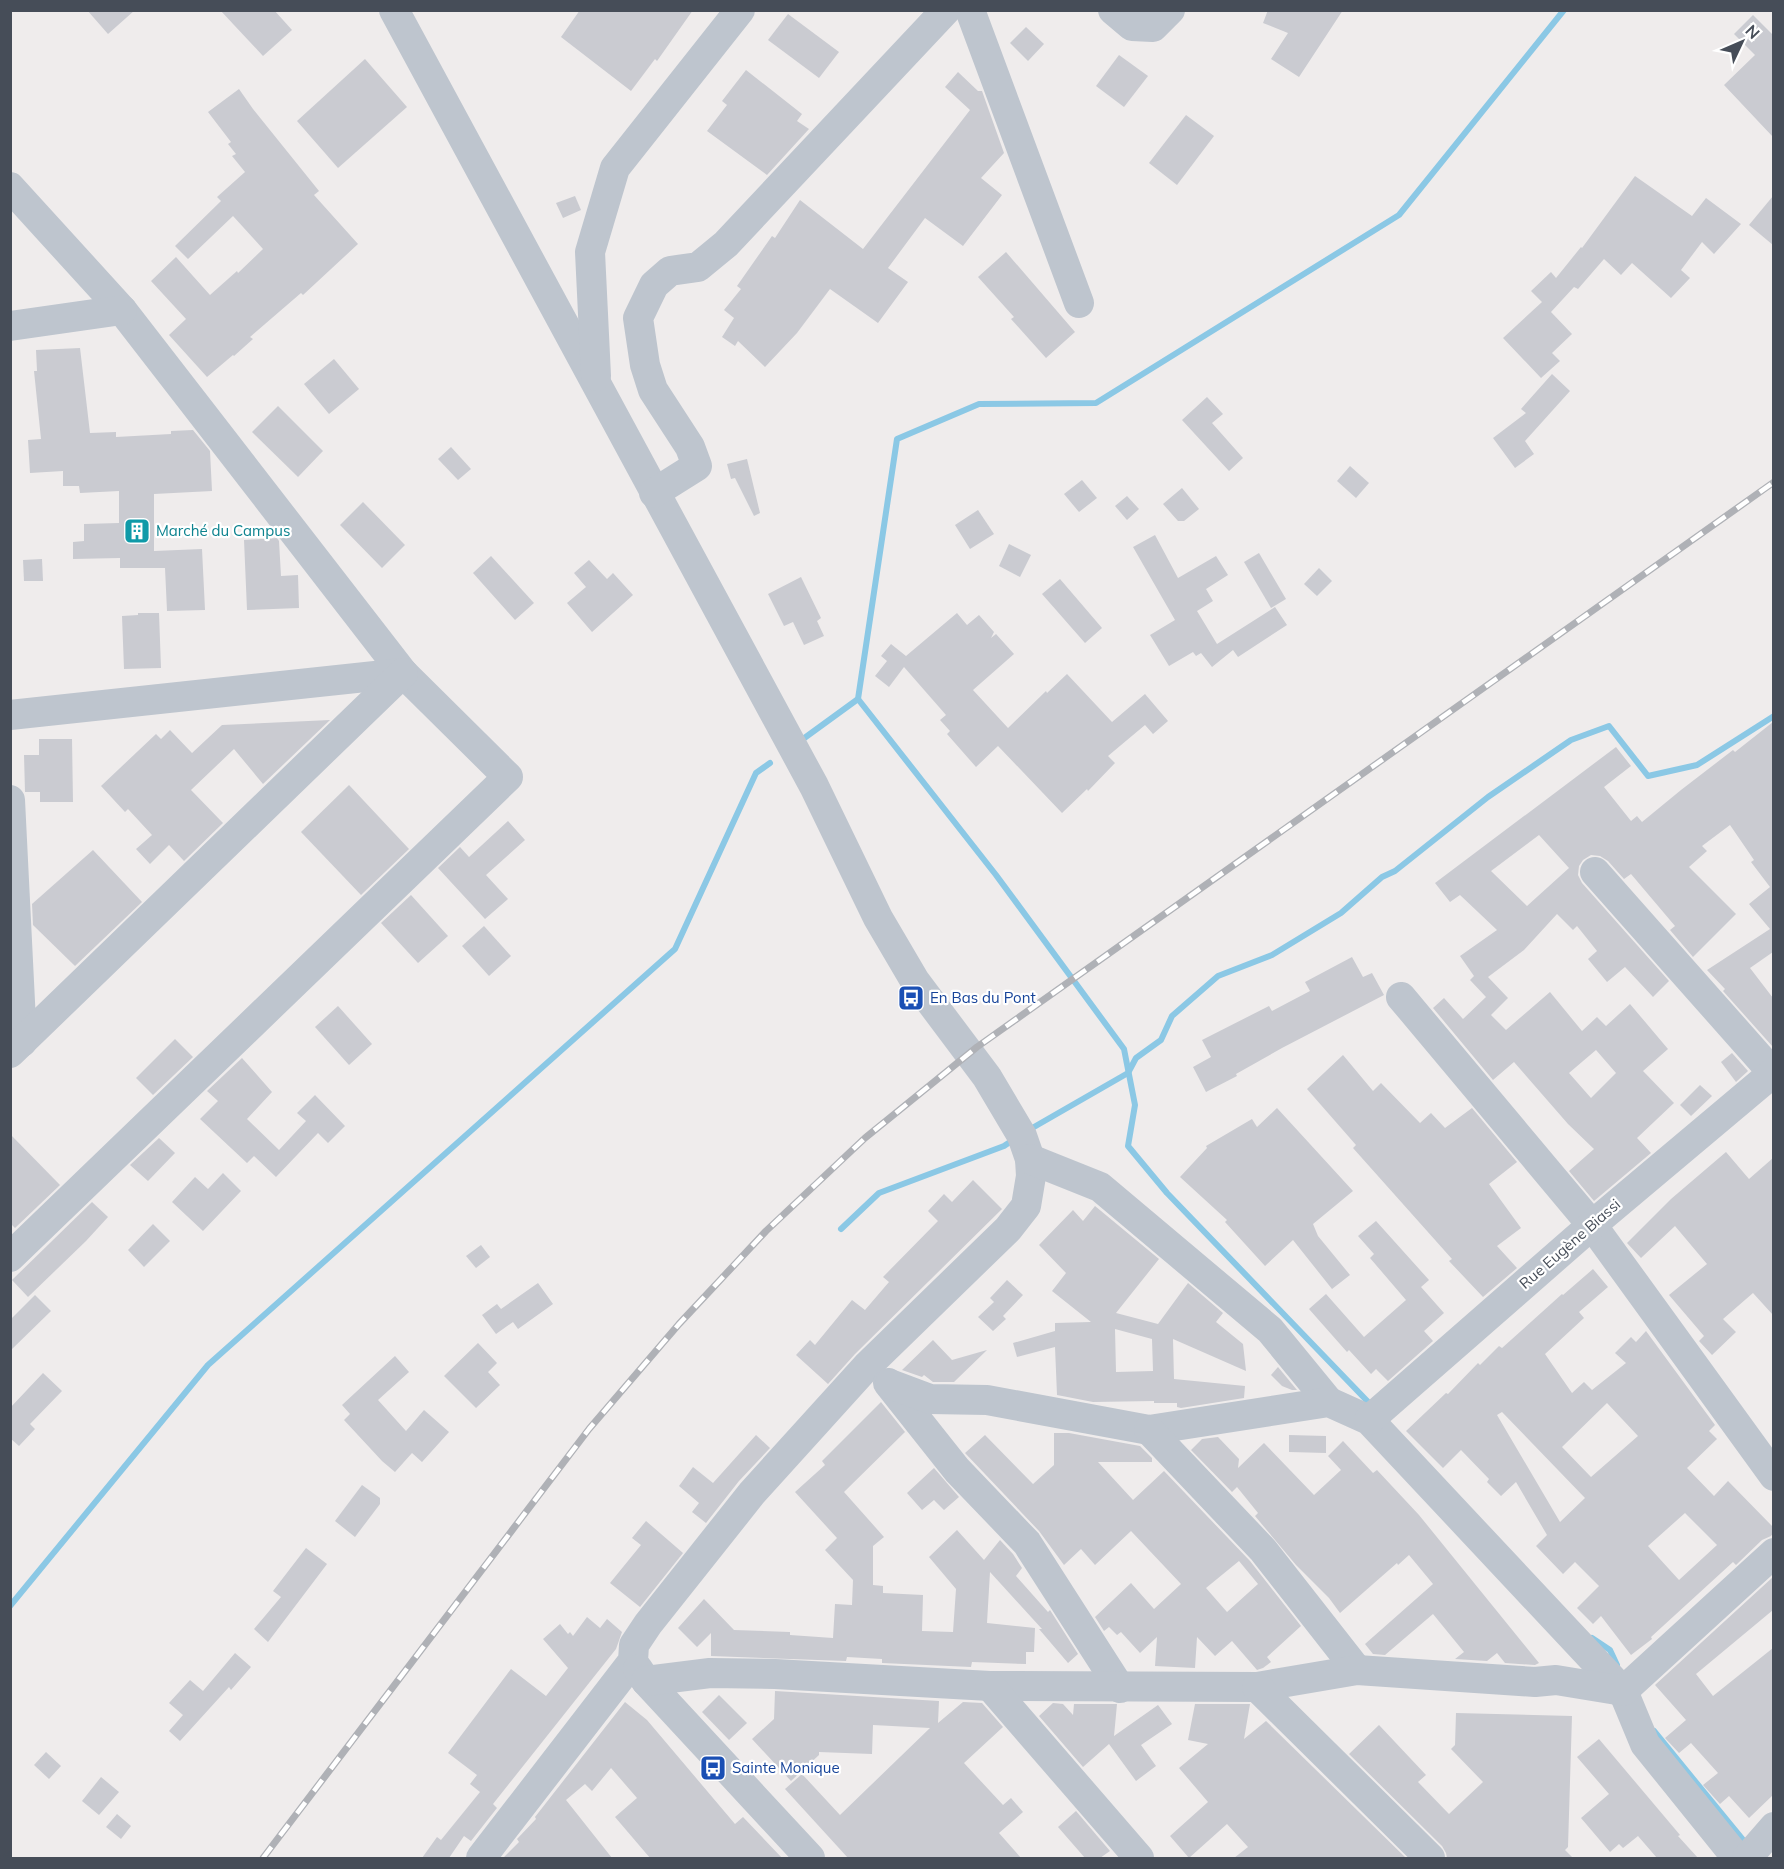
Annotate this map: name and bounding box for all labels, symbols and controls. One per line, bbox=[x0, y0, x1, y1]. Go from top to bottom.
north arrow bbox=[1712, 12, 1772, 72]
text: N bbox=[1741, 20, 1764, 43]
building icon: Marché du Campus bbox=[122, 516, 152, 546]
place label: Marché du Campus bbox=[156, 521, 290, 540]
bus stop icon: En Bas du Pont bbox=[896, 983, 926, 1013]
place label: En Bas du Pont bbox=[930, 988, 1036, 1007]
street label: Rue Eugène Biassi bbox=[1515, 1195, 1624, 1293]
bus stop icon: Sainte Monique bbox=[698, 1753, 728, 1783]
place label: Sainte Monique bbox=[732, 1758, 840, 1777]

